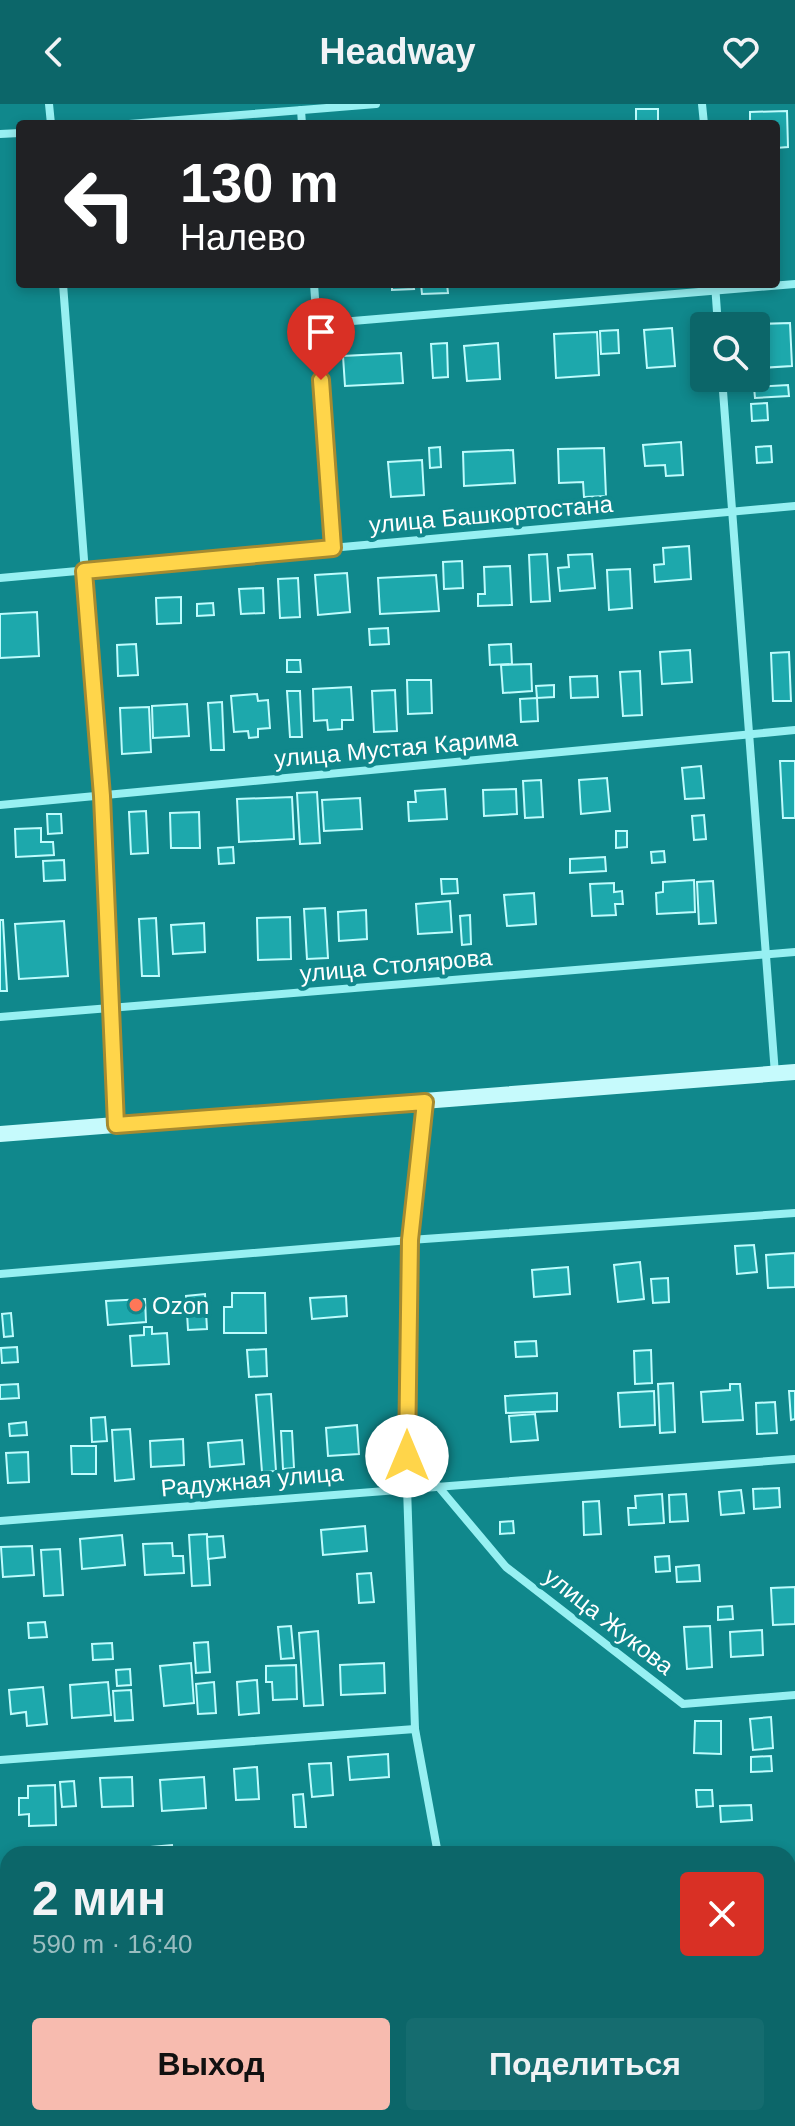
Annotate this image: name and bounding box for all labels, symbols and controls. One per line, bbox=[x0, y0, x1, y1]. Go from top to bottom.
icon: back bbox=[32, 30, 76, 74]
icon: heart bbox=[719, 30, 763, 74]
text: Headway bbox=[319, 31, 476, 72]
text: 130 m bbox=[180, 151, 339, 214]
icon: left bbox=[48, 152, 152, 256]
text: Налево bbox=[180, 217, 306, 258]
pin bbox=[287, 298, 355, 380]
icon: arrive bbox=[299, 310, 343, 354]
map controls bbox=[690, 312, 770, 392]
button: search bbox=[690, 312, 770, 392]
street label: улица Башкортостана bbox=[368, 490, 615, 538]
street label: улица Мустая Карима bbox=[273, 724, 520, 772]
street label: улица Столярова bbox=[299, 943, 494, 987]
place label: Ozon bbox=[152, 1292, 209, 1319]
marker: Ozon bbox=[127, 1296, 145, 1314]
position arrow bbox=[365, 1414, 449, 1498]
street label: Радужная улица bbox=[160, 1459, 345, 1501]
street label: улица Жукова bbox=[539, 1562, 679, 1680]
text: 2 мин bbox=[32, 1872, 166, 1925]
button: close bbox=[680, 1872, 764, 1956]
text: 590 m · 16:40 bbox=[32, 1929, 192, 1959]
button: Выход bbox=[32, 2018, 390, 2110]
button: Поделиться bbox=[406, 2018, 764, 2110]

